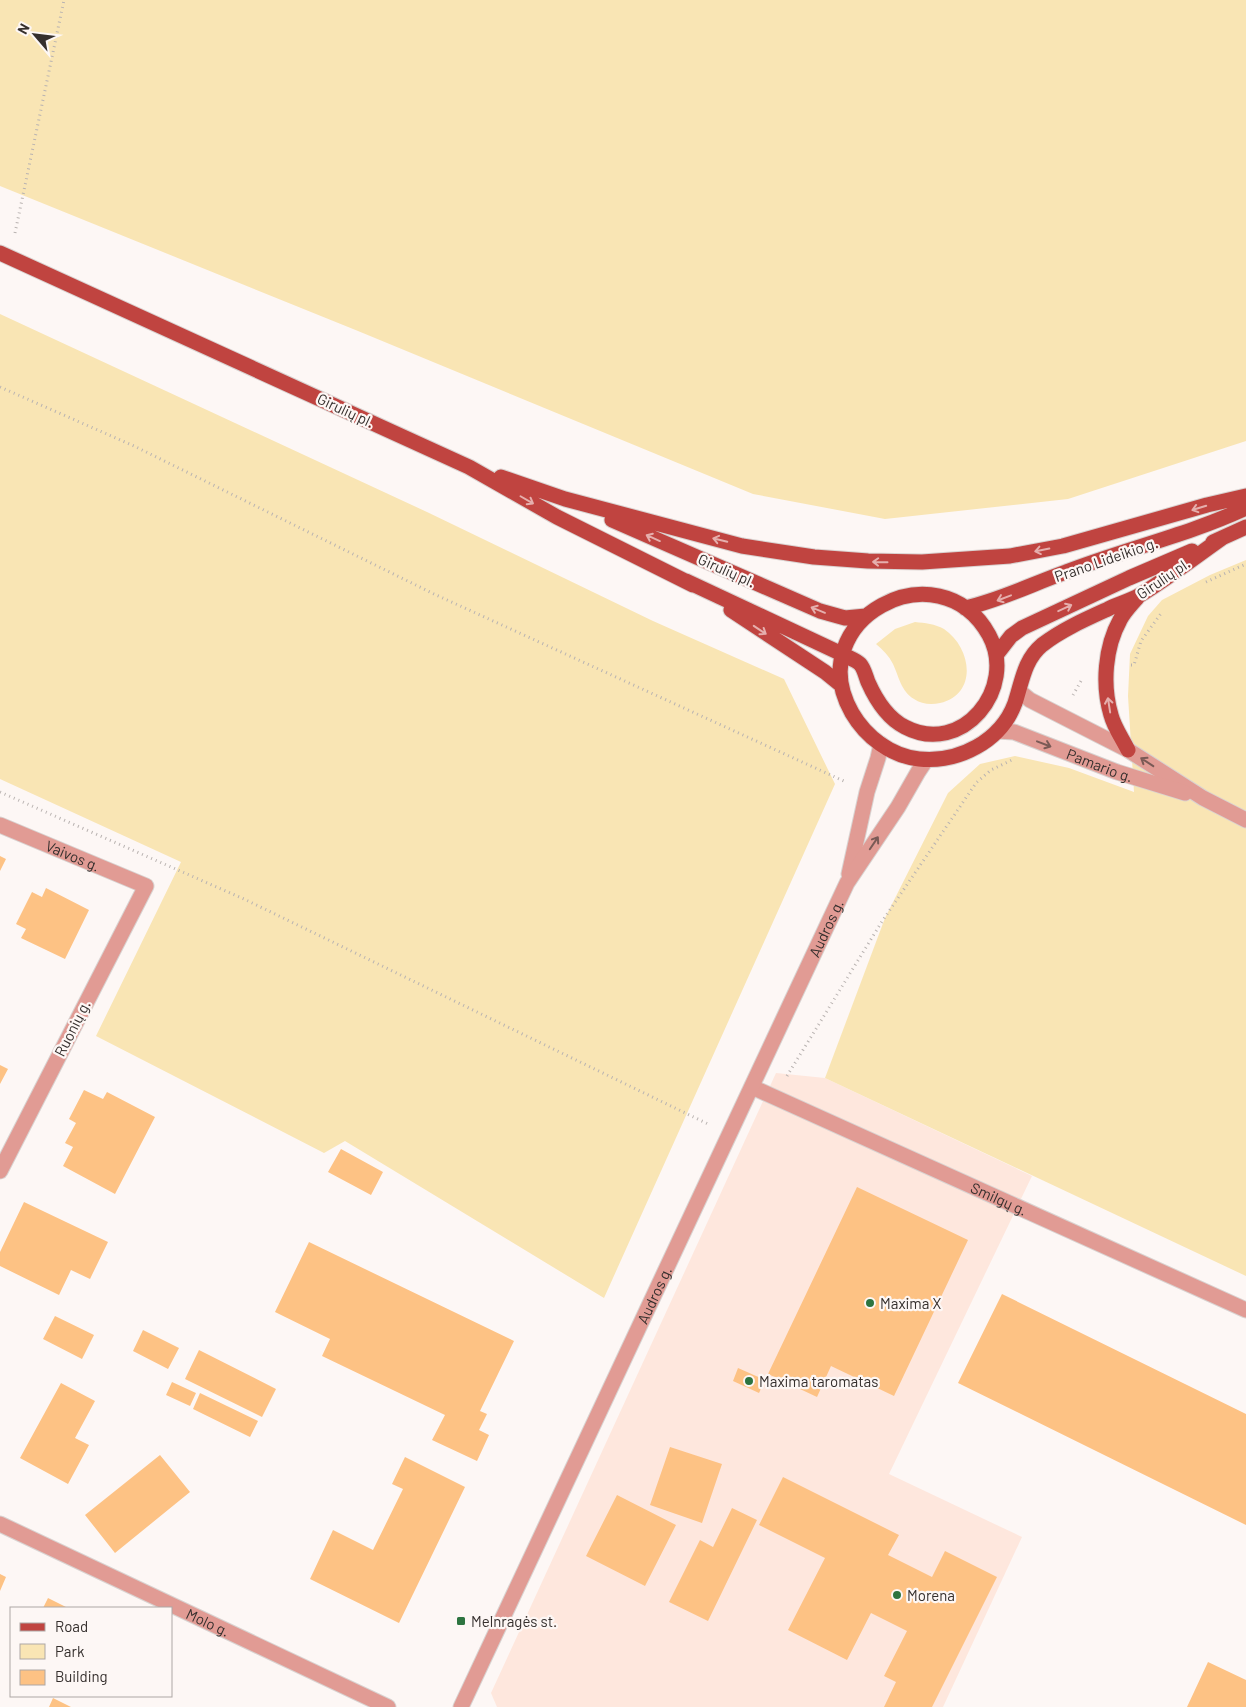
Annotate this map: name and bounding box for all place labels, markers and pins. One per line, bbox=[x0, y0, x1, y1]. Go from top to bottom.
place label: Maxima X bbox=[880, 1294, 941, 1312]
marker: Maxima X bbox=[864, 1297, 876, 1309]
place label: Maxima taromatas bbox=[759, 1372, 878, 1390]
marker: Maxima taromatas bbox=[743, 1375, 755, 1387]
place label: Morena bbox=[907, 1586, 955, 1604]
marker: Morena bbox=[891, 1589, 903, 1601]
place label: Melnragės st. bbox=[471, 1612, 557, 1630]
marker: Melnragės st. bbox=[455, 1615, 467, 1627]

